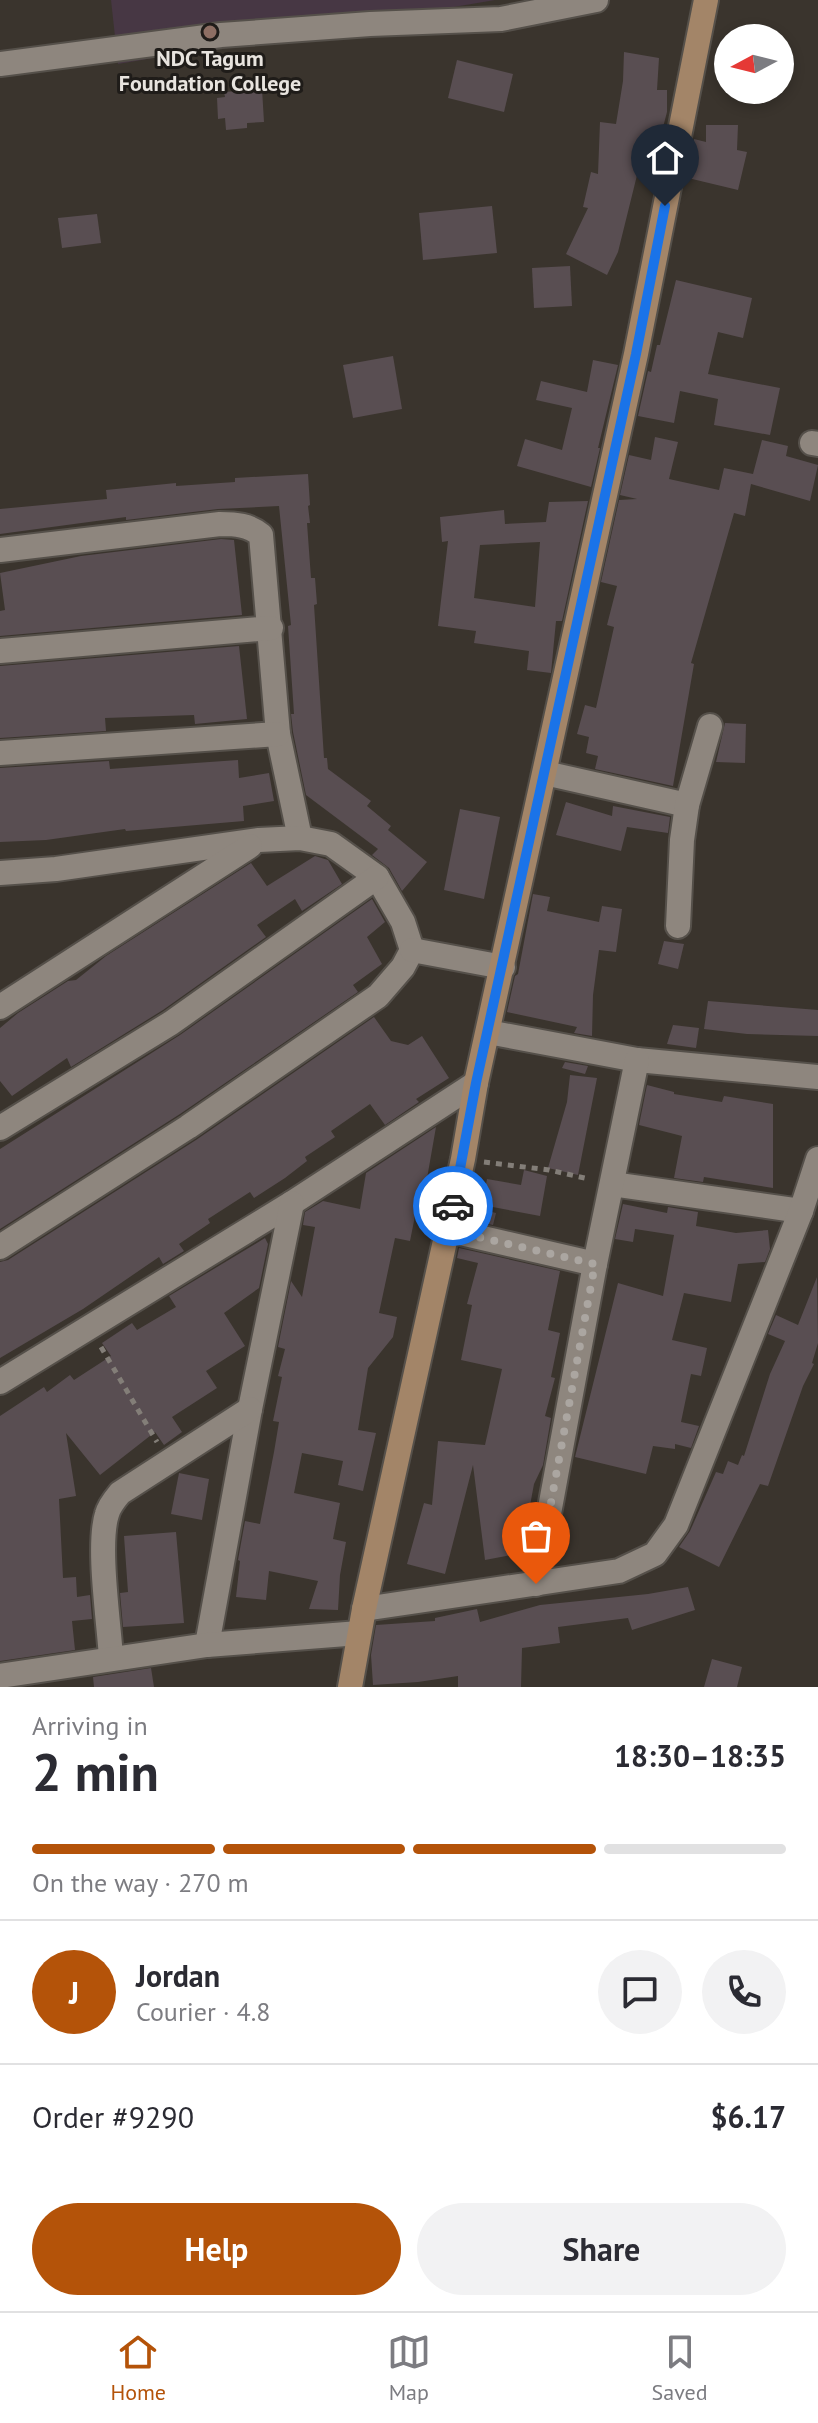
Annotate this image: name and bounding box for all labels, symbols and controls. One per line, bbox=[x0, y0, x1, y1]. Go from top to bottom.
marker: NDC Tagum Foundation College bbox=[201, 23, 219, 41]
north arrow bbox=[714, 24, 794, 104]
map controls bbox=[714, 24, 794, 104]
place label: NDC Tagum Foundation College bbox=[119, 44, 301, 97]
pin bbox=[631, 124, 699, 206]
icon: home bbox=[643, 136, 687, 180]
courier bbox=[413, 1166, 493, 1246]
icon: car bbox=[431, 1184, 475, 1228]
pin bbox=[502, 1502, 570, 1584]
icon: bag bbox=[514, 1514, 558, 1558]
text: Arriving in bbox=[32, 1709, 148, 1742]
text: 18:30–18:35 bbox=[614, 1736, 786, 1775]
text: 2 min bbox=[32, 1738, 159, 1805]
text: On the way · 270 m bbox=[32, 1866, 249, 1899]
button: chat bbox=[598, 1950, 682, 2034]
button: phone bbox=[702, 1950, 786, 2034]
text: Jordan bbox=[136, 1956, 220, 1995]
text: J bbox=[69, 1973, 79, 2012]
text: Courier · 4.8 bbox=[136, 1995, 270, 2028]
text: Order #9290 bbox=[32, 2097, 194, 2136]
text: $6.17 bbox=[711, 2097, 786, 2136]
button: Help bbox=[32, 2203, 401, 2295]
button: Share bbox=[417, 2203, 786, 2295]
tab: Home bbox=[110, 2330, 166, 2406]
tab: Map bbox=[387, 2330, 431, 2406]
tab: Saved bbox=[652, 2330, 708, 2406]

